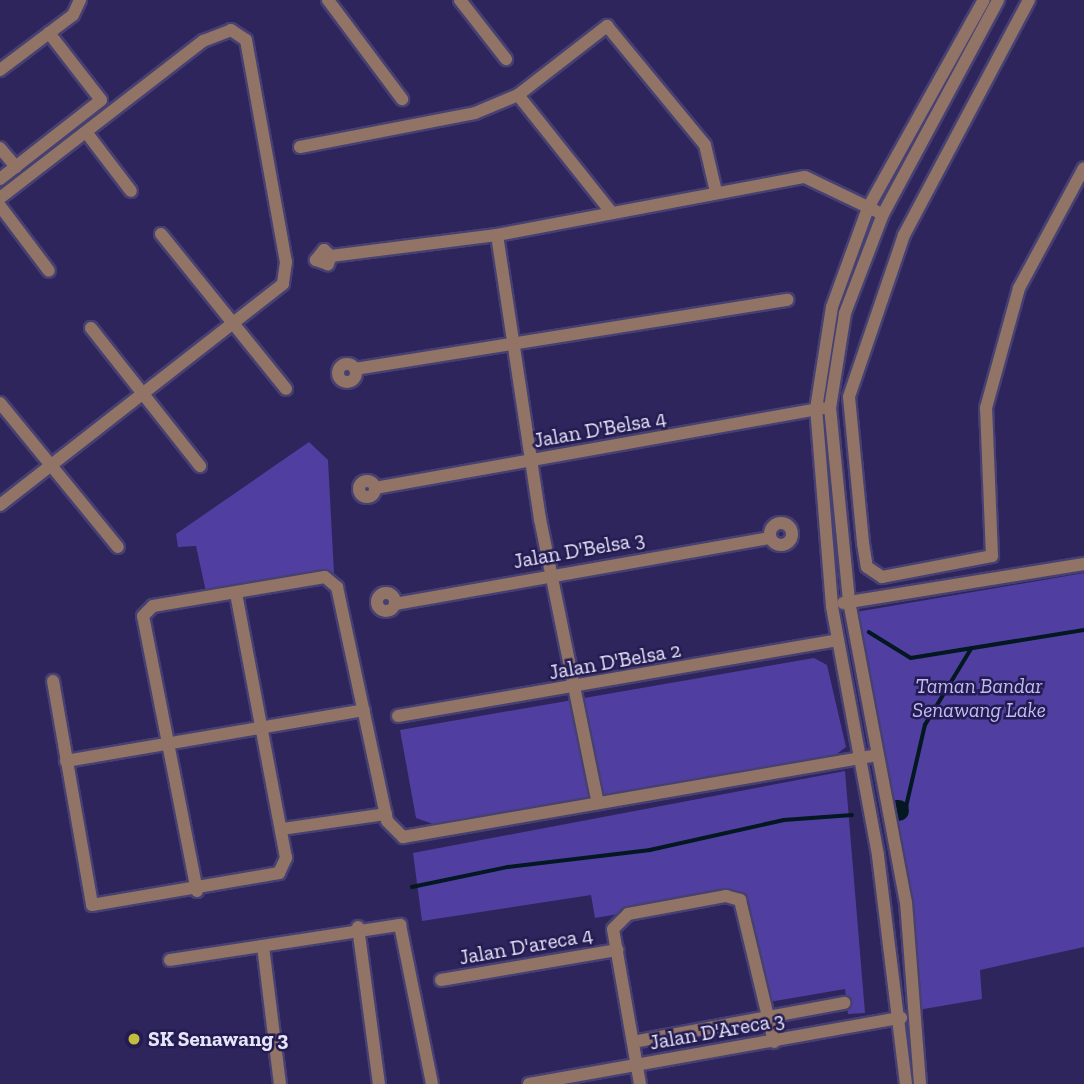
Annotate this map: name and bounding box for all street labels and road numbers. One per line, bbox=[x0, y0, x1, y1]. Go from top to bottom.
street label: Jalan D'Belsa 4 bbox=[532, 405, 668, 453]
street label: Jalan D'Belsa 3 bbox=[511, 526, 647, 574]
street label: Jalan D'Belsa 2 bbox=[547, 637, 683, 685]
street label: Jalan D'areca 4 bbox=[457, 922, 595, 970]
street label: Jalan D'Areca 3 bbox=[648, 1007, 786, 1055]

